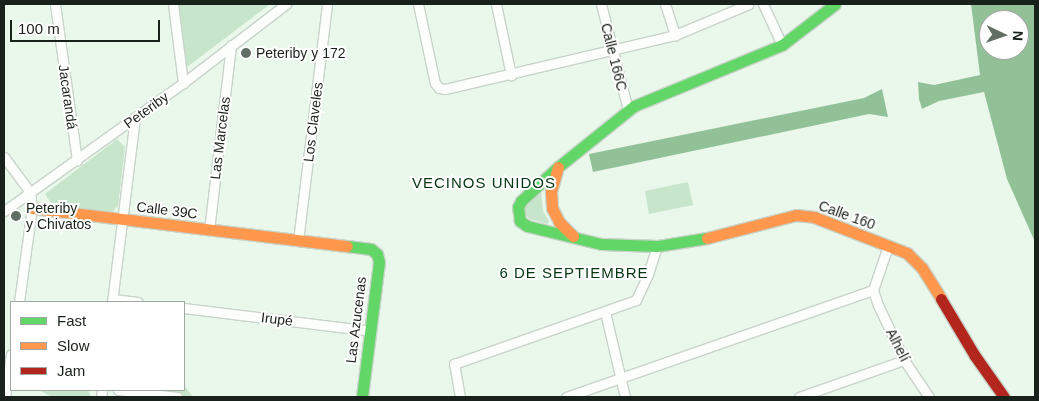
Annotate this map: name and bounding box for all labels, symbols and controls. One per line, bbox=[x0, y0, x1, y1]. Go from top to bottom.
scale bar bbox=[12, 10, 162, 42]
north arrow bbox=[979, 10, 1029, 60]
text: 100 m bbox=[18, 20, 60, 37]
street label: Calle 166C bbox=[597, 21, 631, 93]
text: N bbox=[1010, 30, 1026, 41]
place label: Peteriby y 172 bbox=[256, 45, 345, 61]
marker: Peteriby y 172 bbox=[240, 47, 252, 59]
street label: Jacarandá bbox=[55, 63, 81, 131]
street label: Los Claveles bbox=[300, 81, 326, 163]
street label: Peteriby bbox=[120, 88, 172, 132]
street label: Las Marcelas bbox=[207, 96, 233, 180]
district label: VECINOS UNIDOS bbox=[410, 174, 558, 192]
street label: Calle 160 bbox=[816, 197, 878, 233]
street label: Calle 39C bbox=[135, 198, 199, 222]
place label: Peteriby y Chivatos bbox=[26, 200, 91, 232]
marker: Peteriby y Chivatos bbox=[10, 210, 22, 222]
district label: 6 DE SEPTIEMBRE bbox=[498, 264, 650, 282]
street label: Las Azucenas bbox=[342, 275, 370, 365]
legend bbox=[10, 301, 185, 391]
street label: Irupé bbox=[260, 309, 294, 329]
text: Fast bbox=[57, 312, 86, 329]
street label: Alhelí bbox=[883, 326, 913, 364]
text: Slow bbox=[57, 337, 90, 354]
text: Jam bbox=[57, 362, 85, 379]

